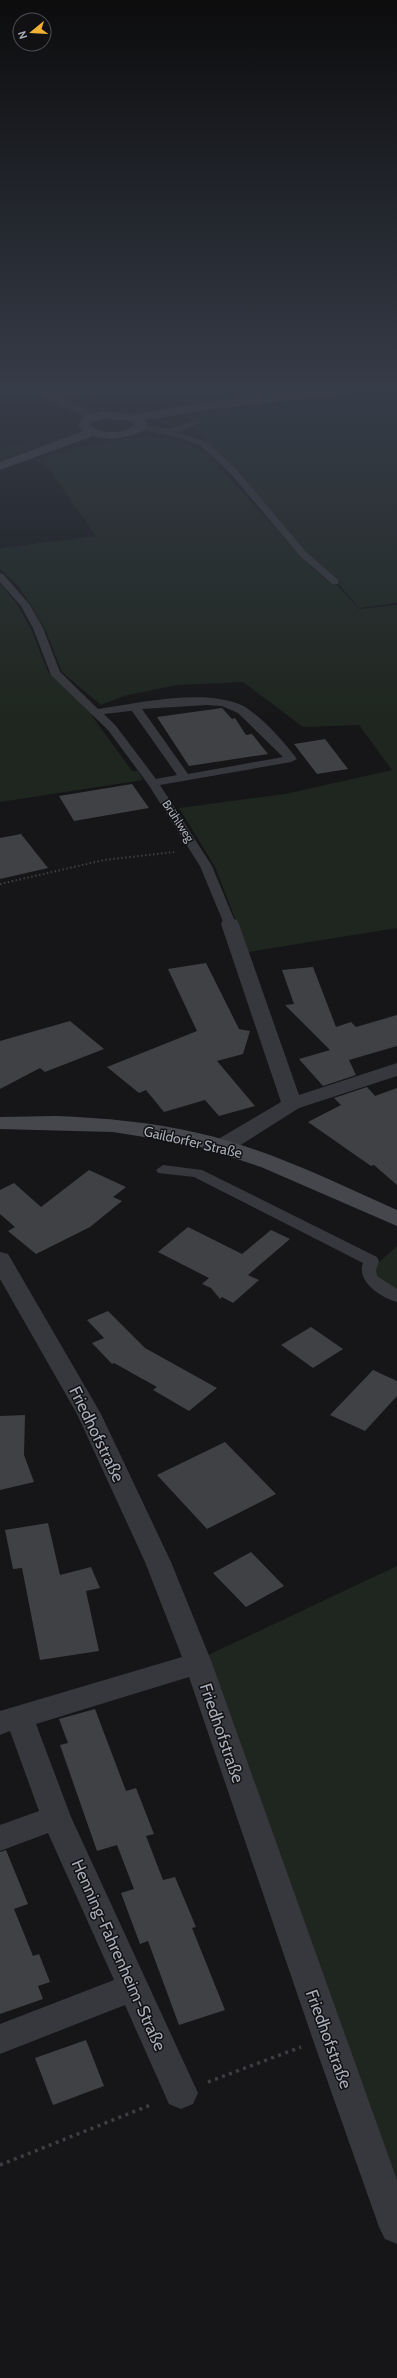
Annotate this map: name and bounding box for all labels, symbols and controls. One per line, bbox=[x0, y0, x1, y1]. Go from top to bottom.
north arrow bbox=[12, 12, 52, 52]
text: N bbox=[15, 29, 30, 41]
street label: Brühlweg bbox=[159, 797, 198, 845]
street label: Gaildorfer Straße bbox=[142, 1122, 244, 1162]
street label: Friedhofstraße bbox=[65, 1383, 129, 1485]
street label: Friedhofstraße bbox=[196, 1681, 248, 1786]
street label: Henning-Fahrenheim-Straße bbox=[68, 1856, 170, 2054]
street label: Friedhofstraße bbox=[302, 1987, 356, 2092]

